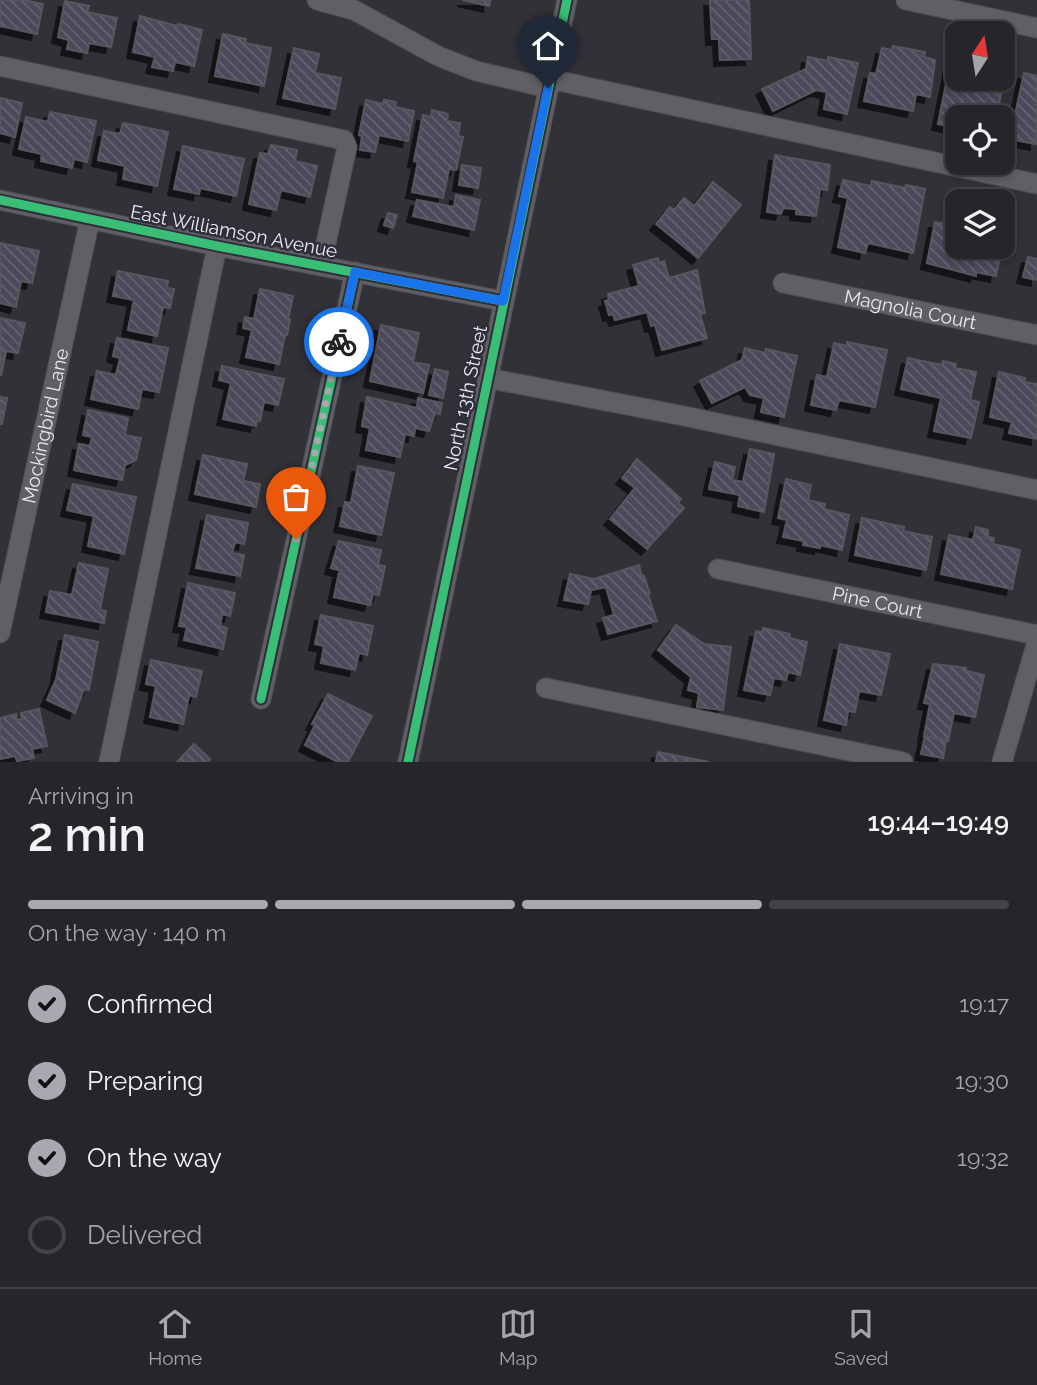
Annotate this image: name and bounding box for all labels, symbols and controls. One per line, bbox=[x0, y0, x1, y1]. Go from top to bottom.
pin bbox=[518, 16, 578, 88]
north arrow bbox=[945, 21, 1015, 91]
map controls bbox=[945, 21, 1015, 259]
icon: home bbox=[529, 27, 567, 65]
button: locate bbox=[945, 105, 1015, 175]
button: layers bbox=[945, 189, 1015, 259]
street label: East Williamson Avenue bbox=[129, 200, 339, 262]
street label: Magnolia Court bbox=[842, 285, 979, 333]
courier bbox=[304, 307, 374, 377]
icon: bike bbox=[320, 323, 358, 361]
street label: North 13th Street bbox=[439, 323, 491, 473]
street label: Mockingbird Lane bbox=[18, 346, 73, 505]
pin bbox=[266, 467, 326, 539]
icon: bag bbox=[277, 478, 315, 516]
street label: Pine Court bbox=[830, 582, 925, 622]
text: Arriving in bbox=[28, 782, 134, 809]
text: 19:44–19:49 bbox=[868, 807, 1009, 837]
text: 2 min bbox=[28, 808, 146, 862]
text: On the way · 140 m bbox=[28, 919, 226, 946]
icon: check bbox=[28, 985, 66, 1023]
text: Confirmed bbox=[87, 989, 213, 1019]
text: 19:17 bbox=[959, 990, 1009, 1017]
icon: check bbox=[28, 1062, 66, 1100]
text: Preparing bbox=[87, 1066, 203, 1096]
text: 19:30 bbox=[955, 1067, 1009, 1094]
icon: check bbox=[28, 1139, 66, 1177]
text: On the way bbox=[87, 1143, 222, 1173]
text: 19:32 bbox=[957, 1144, 1009, 1171]
text: Delivered bbox=[87, 1220, 202, 1250]
tab: Home bbox=[148, 1305, 202, 1369]
tab: Map bbox=[499, 1305, 538, 1369]
tab: Saved bbox=[834, 1305, 889, 1369]

